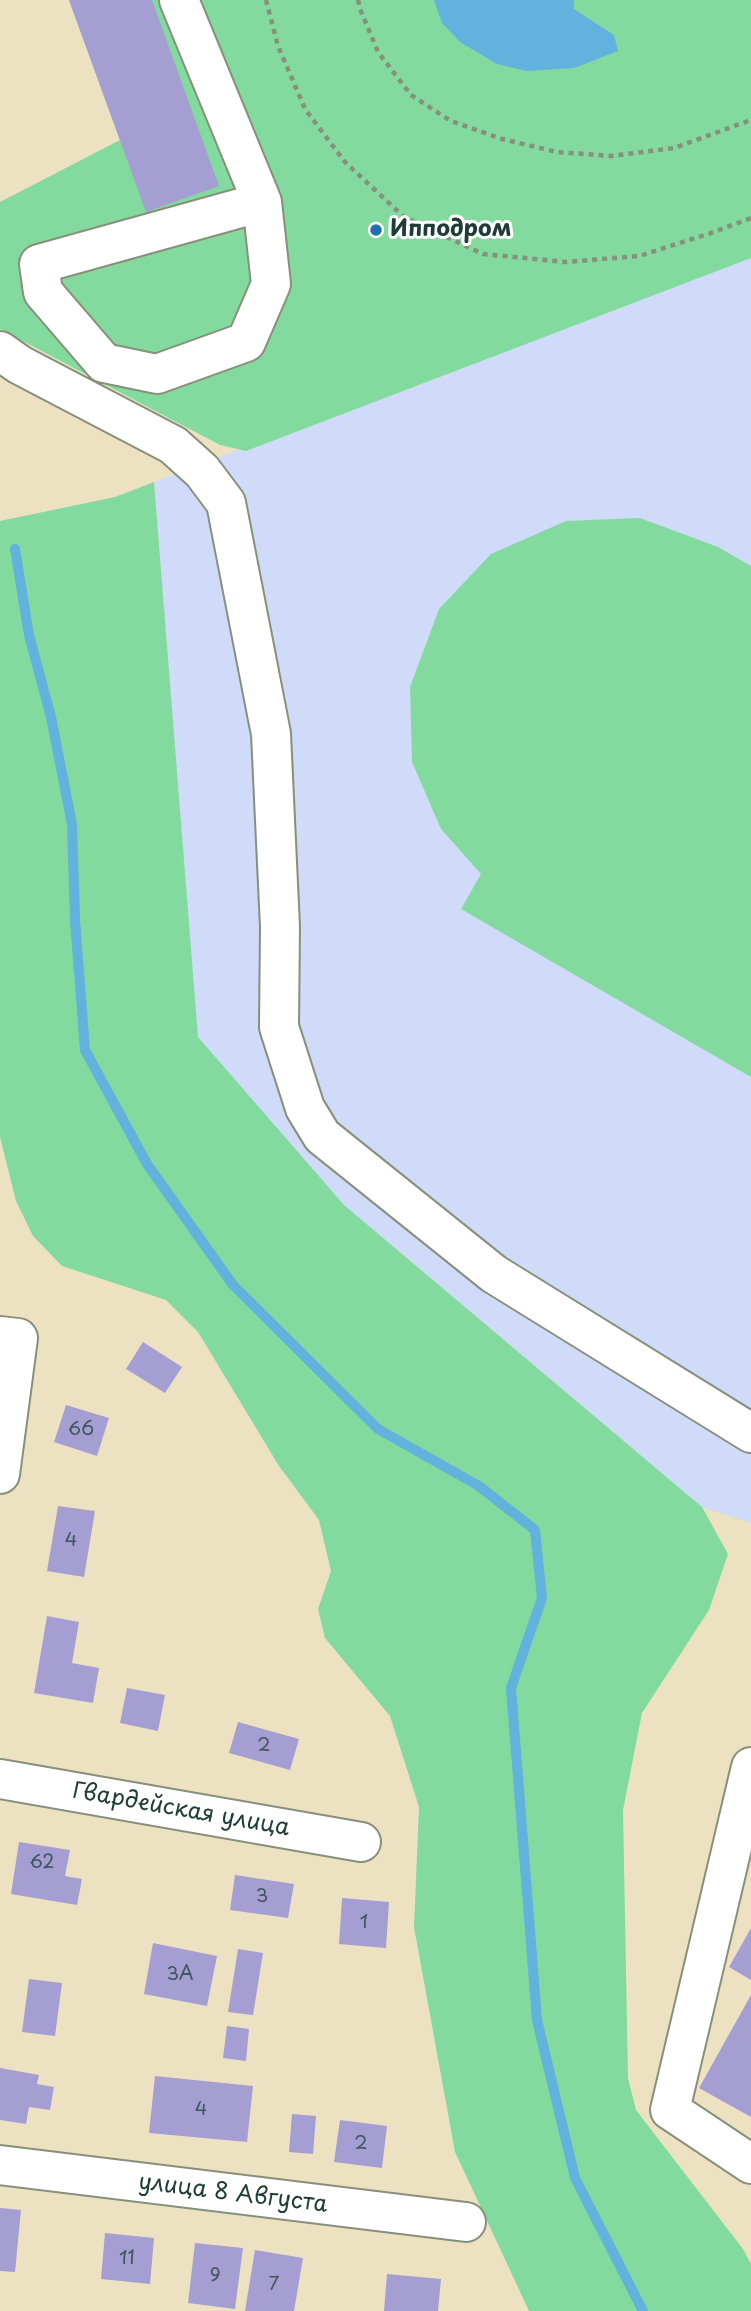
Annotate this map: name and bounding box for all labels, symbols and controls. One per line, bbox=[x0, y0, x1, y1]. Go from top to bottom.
place label: Ипподром bbox=[390, 216, 512, 244]
marker: Ипподром bbox=[368, 222, 384, 238]
house number: 66 bbox=[68, 1419, 94, 1441]
house number: 4 bbox=[65, 1530, 77, 1552]
house number: 2 bbox=[257, 1735, 271, 1757]
street label: Гвардейская улица bbox=[70, 1777, 292, 1843]
house number: 62 bbox=[30, 1852, 54, 1874]
house number: 3 bbox=[256, 1886, 268, 1908]
house number: 1 bbox=[360, 1912, 368, 1934]
house number: 3А bbox=[166, 1964, 194, 1986]
house number: 4 bbox=[195, 2099, 207, 2121]
house number: 2 bbox=[354, 2133, 368, 2155]
street label: улица 8 Августа bbox=[137, 2169, 329, 2219]
house number: 11 bbox=[119, 2248, 135, 2270]
house number: 9 bbox=[209, 2265, 221, 2287]
house number: 7 bbox=[269, 2274, 279, 2296]

